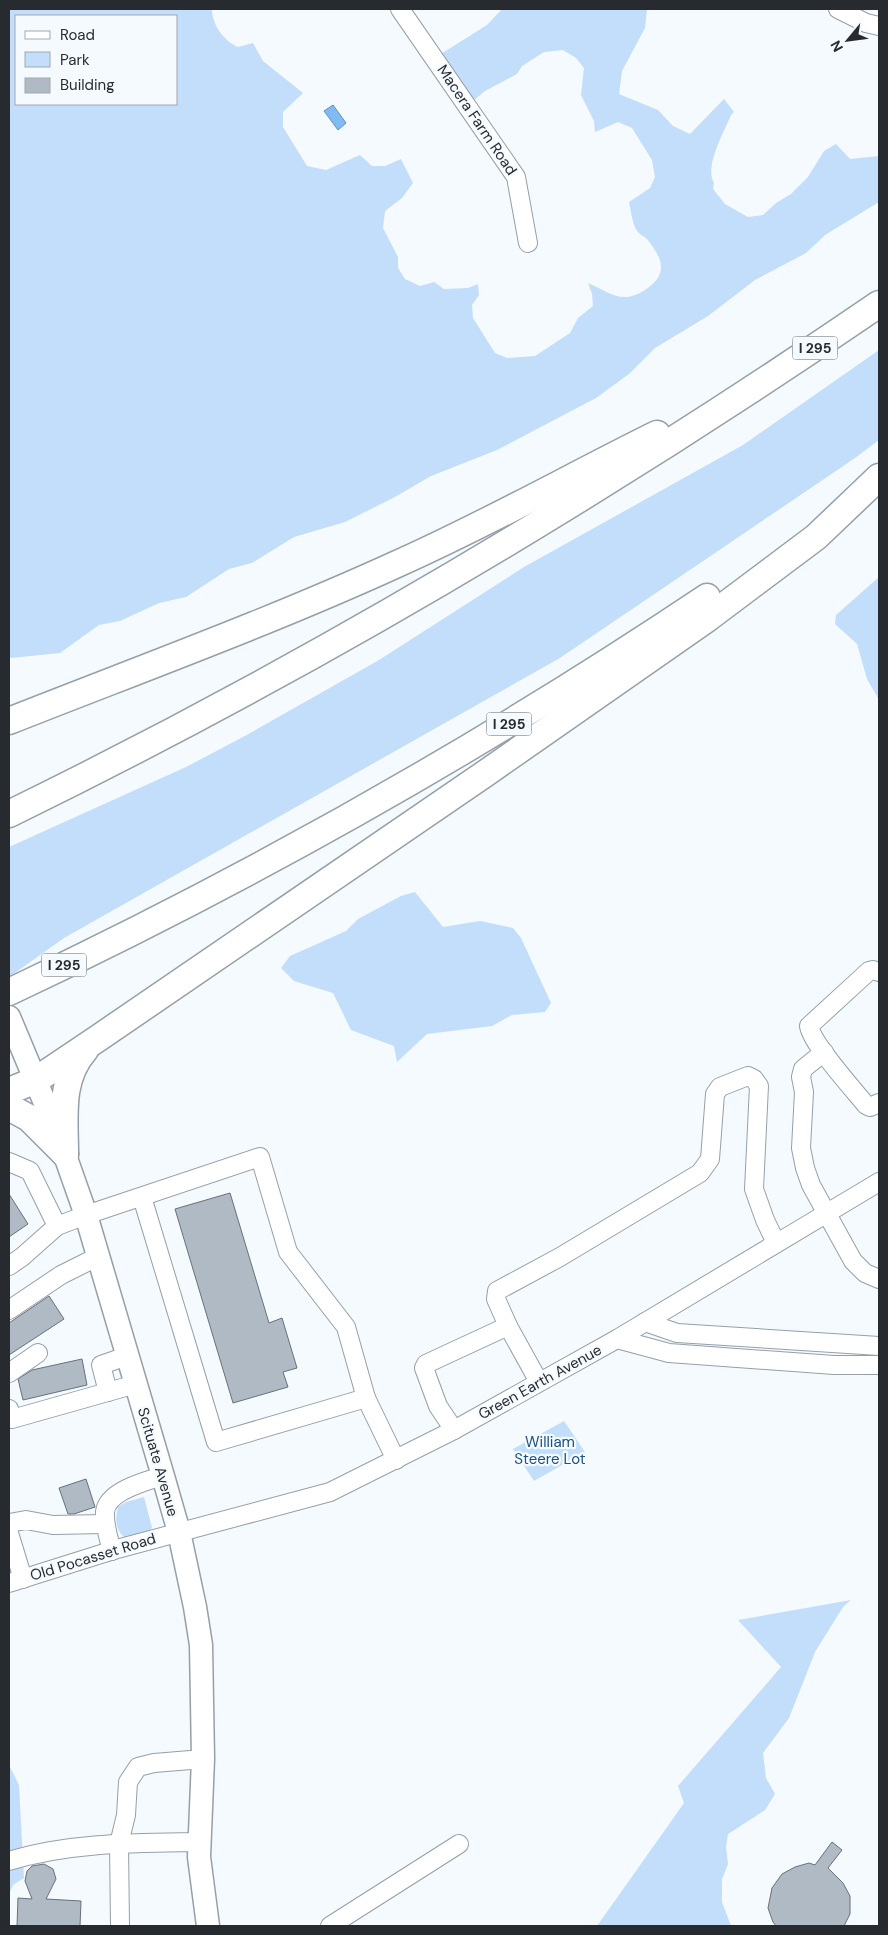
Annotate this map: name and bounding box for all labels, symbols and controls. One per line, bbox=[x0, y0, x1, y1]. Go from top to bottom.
legend bbox=[15, 15, 178, 105]
north arrow bbox=[823, 15, 873, 65]
text: Road bbox=[60, 25, 95, 45]
text: N bbox=[826, 37, 847, 55]
text: Park bbox=[60, 50, 90, 70]
street label: Macera Farm Road bbox=[433, 61, 521, 179]
text: Building bbox=[60, 75, 115, 95]
road number: I 295 bbox=[792, 336, 838, 359]
road number: I 295 bbox=[486, 712, 532, 736]
road number: I 295 bbox=[42, 954, 86, 976]
street label: Green Earth Avenue bbox=[475, 1340, 605, 1424]
street label: Scituate Avenue bbox=[133, 1405, 183, 1519]
park label: William Steere Lot bbox=[514, 1432, 586, 1469]
street label: Old Pocasset Road bbox=[28, 1528, 158, 1586]

